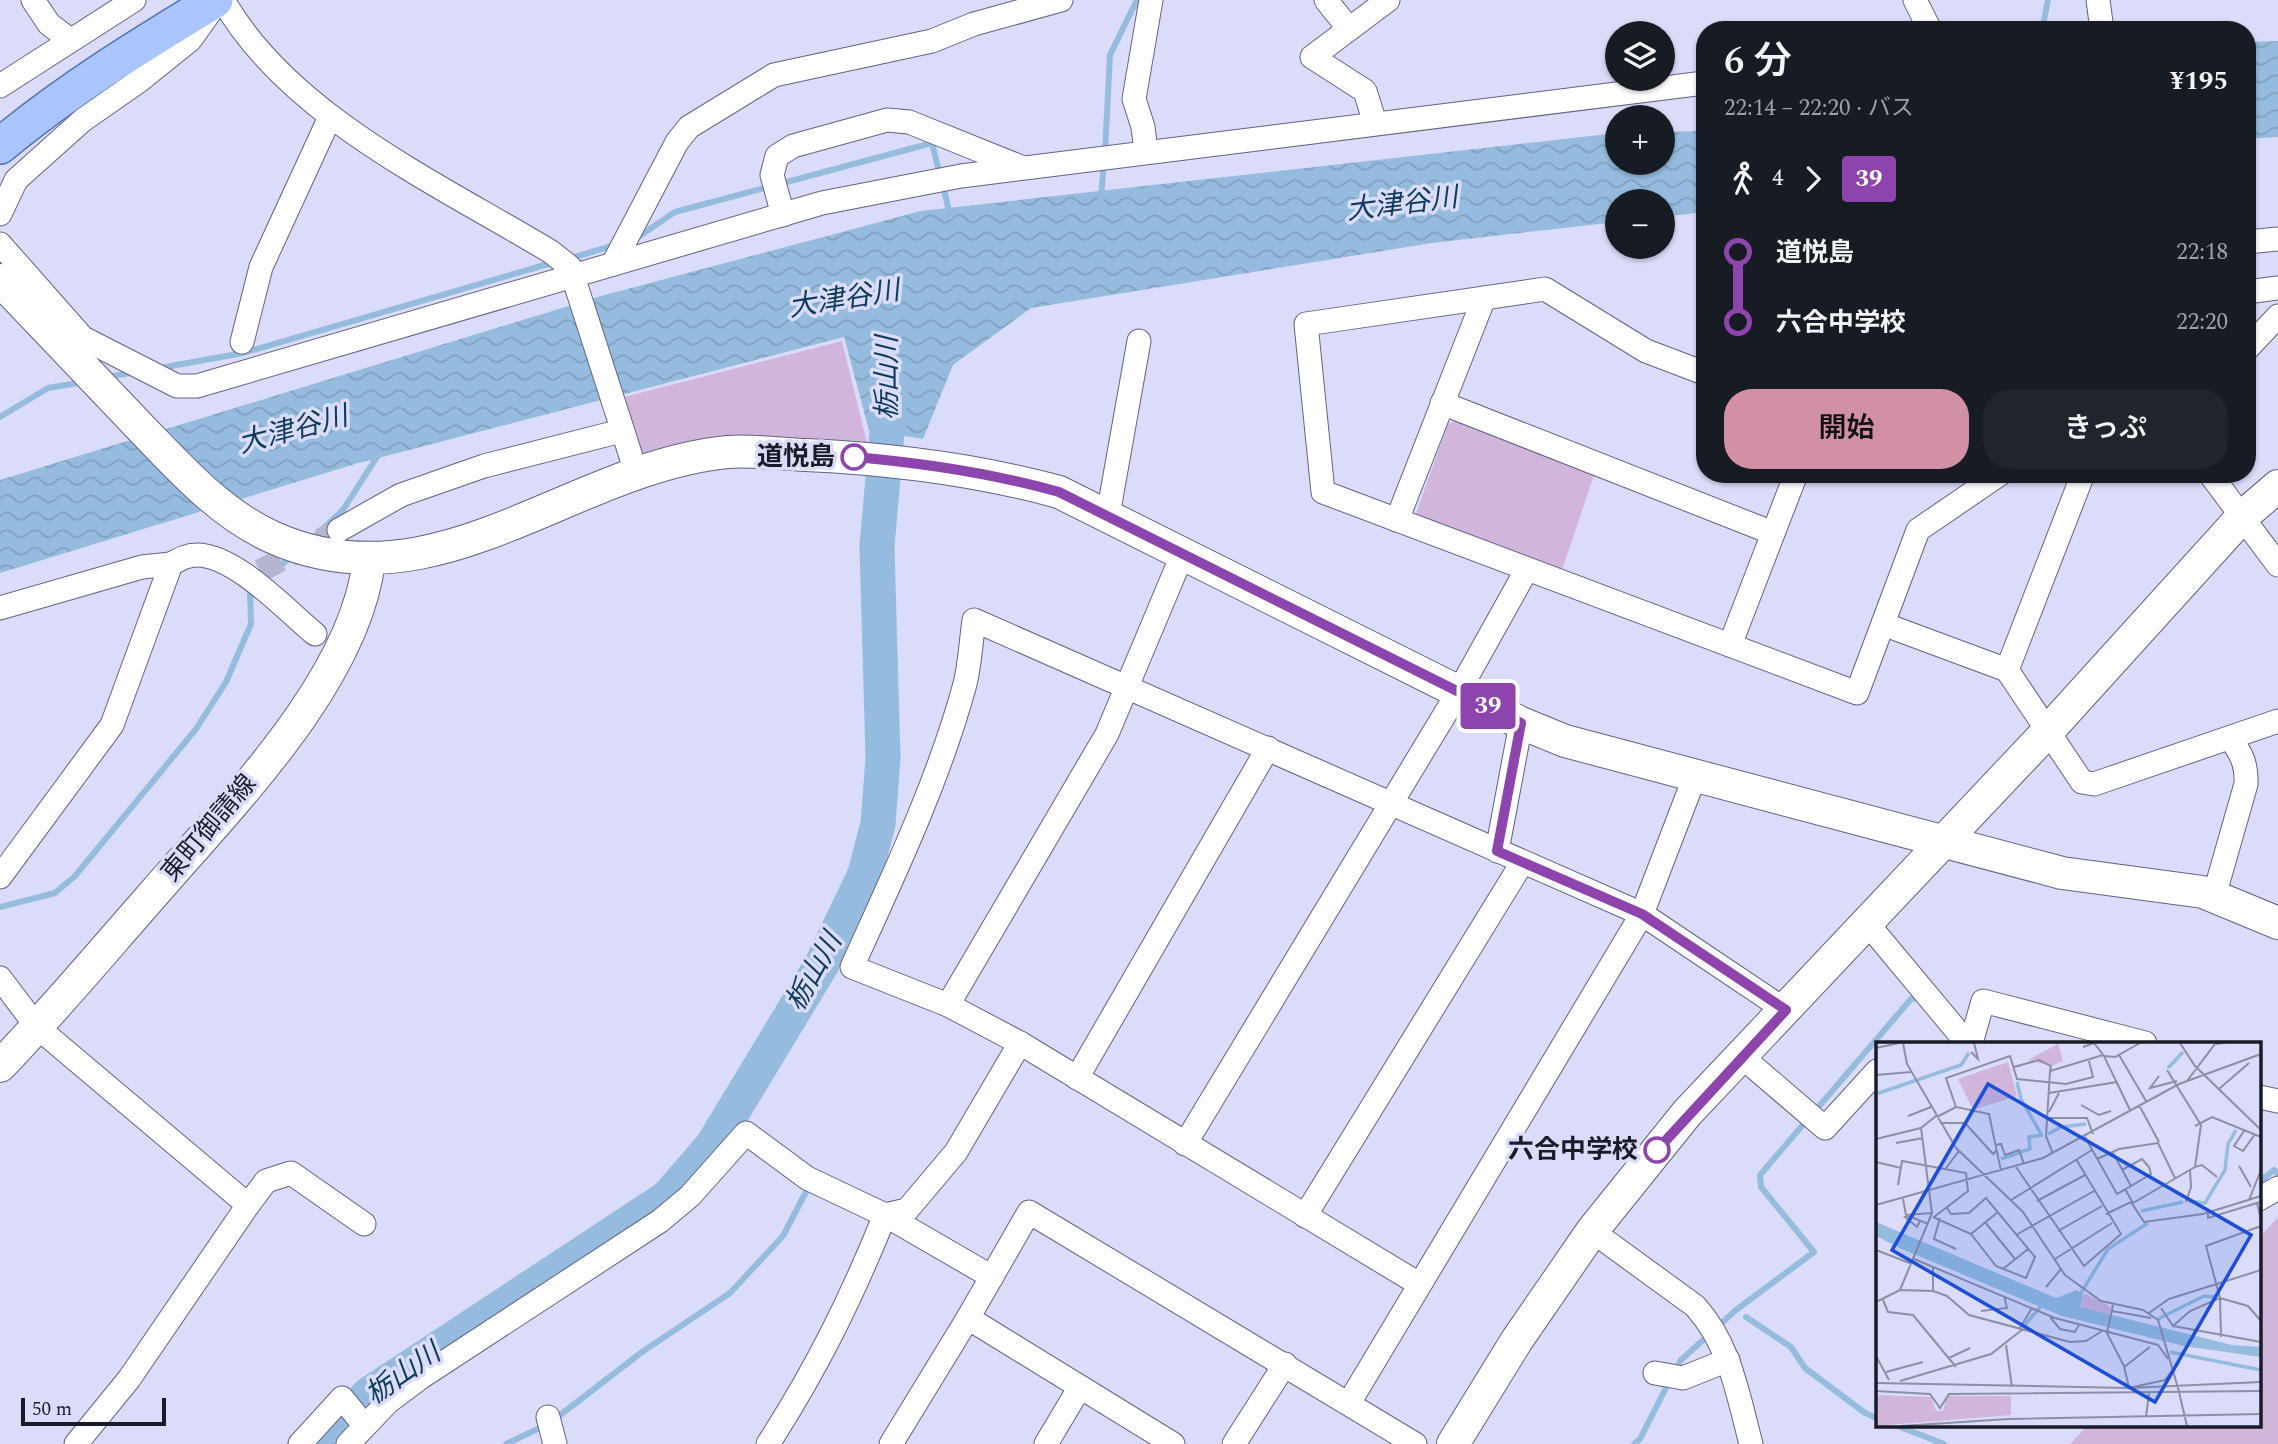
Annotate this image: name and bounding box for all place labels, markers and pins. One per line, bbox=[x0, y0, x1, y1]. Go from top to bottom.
place label: 道悦島 bbox=[757, 437, 835, 477]
marker: 道悦島 bbox=[841, 444, 867, 470]
place label: 六合中学校 bbox=[1508, 1130, 1638, 1170]
marker: 六合中学校 bbox=[1644, 1137, 1670, 1163]

